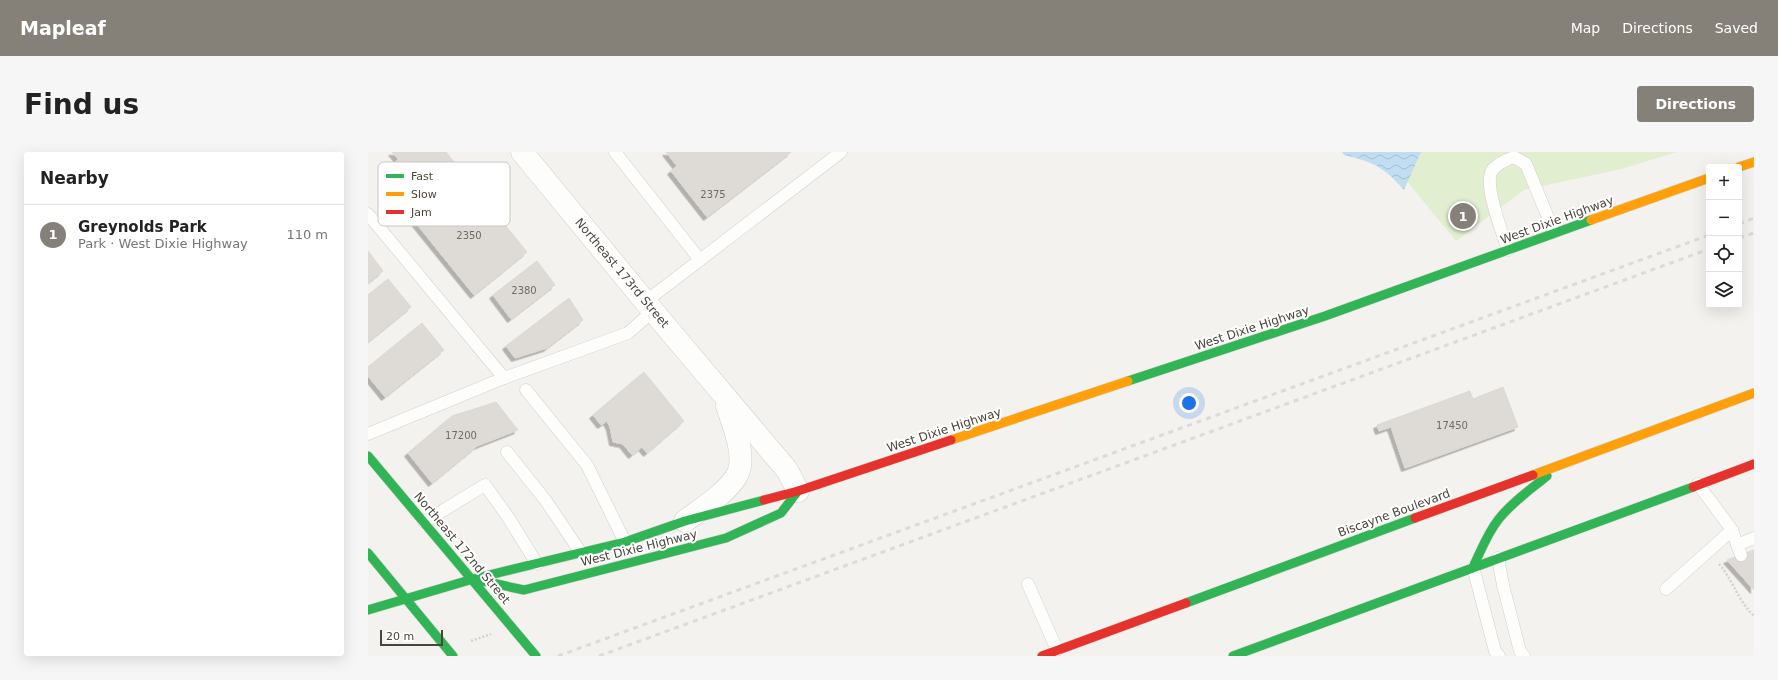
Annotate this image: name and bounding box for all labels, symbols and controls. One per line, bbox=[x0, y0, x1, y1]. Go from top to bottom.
text: Mapleaf bbox=[20, 17, 106, 39]
text: Map bbox=[1571, 20, 1600, 36]
text: Directions bbox=[1622, 20, 1693, 36]
text: Saved bbox=[1715, 20, 1758, 36]
button: Directions bbox=[1637, 86, 1754, 122]
text: Find us bbox=[24, 88, 139, 121]
legend bbox=[378, 162, 510, 226]
map controls bbox=[1706, 164, 1742, 308]
button: + bbox=[1706, 164, 1742, 200]
text: Nearby bbox=[40, 168, 109, 188]
text: Fast bbox=[411, 170, 434, 183]
text: Slow bbox=[411, 188, 437, 201]
house number: 2375 bbox=[700, 189, 726, 200]
street label: West Dixie Highway bbox=[1499, 193, 1615, 247]
button: − bbox=[1706, 200, 1742, 236]
pin: 1 bbox=[1450, 201, 1476, 231]
text: Jam bbox=[410, 206, 432, 219]
street label: Northeast 173rd Street bbox=[572, 215, 672, 331]
text: Greynolds Park bbox=[78, 218, 207, 236]
text: 1 bbox=[48, 227, 58, 242]
text: 110 m bbox=[286, 227, 328, 242]
house number: 2350 bbox=[456, 230, 482, 241]
text: Park · West Dixie Highway bbox=[78, 236, 248, 251]
button: locate bbox=[1706, 236, 1742, 272]
button: layers bbox=[1706, 272, 1742, 308]
house number: 2380 bbox=[511, 285, 537, 296]
street label: West Dixie Highway bbox=[1193, 303, 1311, 353]
your location bbox=[1179, 393, 1199, 413]
street label: West Dixie Highway bbox=[885, 405, 1003, 455]
house number: 17450 bbox=[1436, 420, 1468, 431]
house number: 17200 bbox=[445, 430, 477, 441]
street label: Biscayne Boulevard bbox=[1336, 486, 1452, 540]
street label: Northeast 172nd Street bbox=[411, 489, 513, 607]
street label: West Dixie Highway bbox=[579, 527, 699, 569]
scale bar bbox=[380, 628, 443, 647]
text: 20 m bbox=[386, 630, 414, 643]

